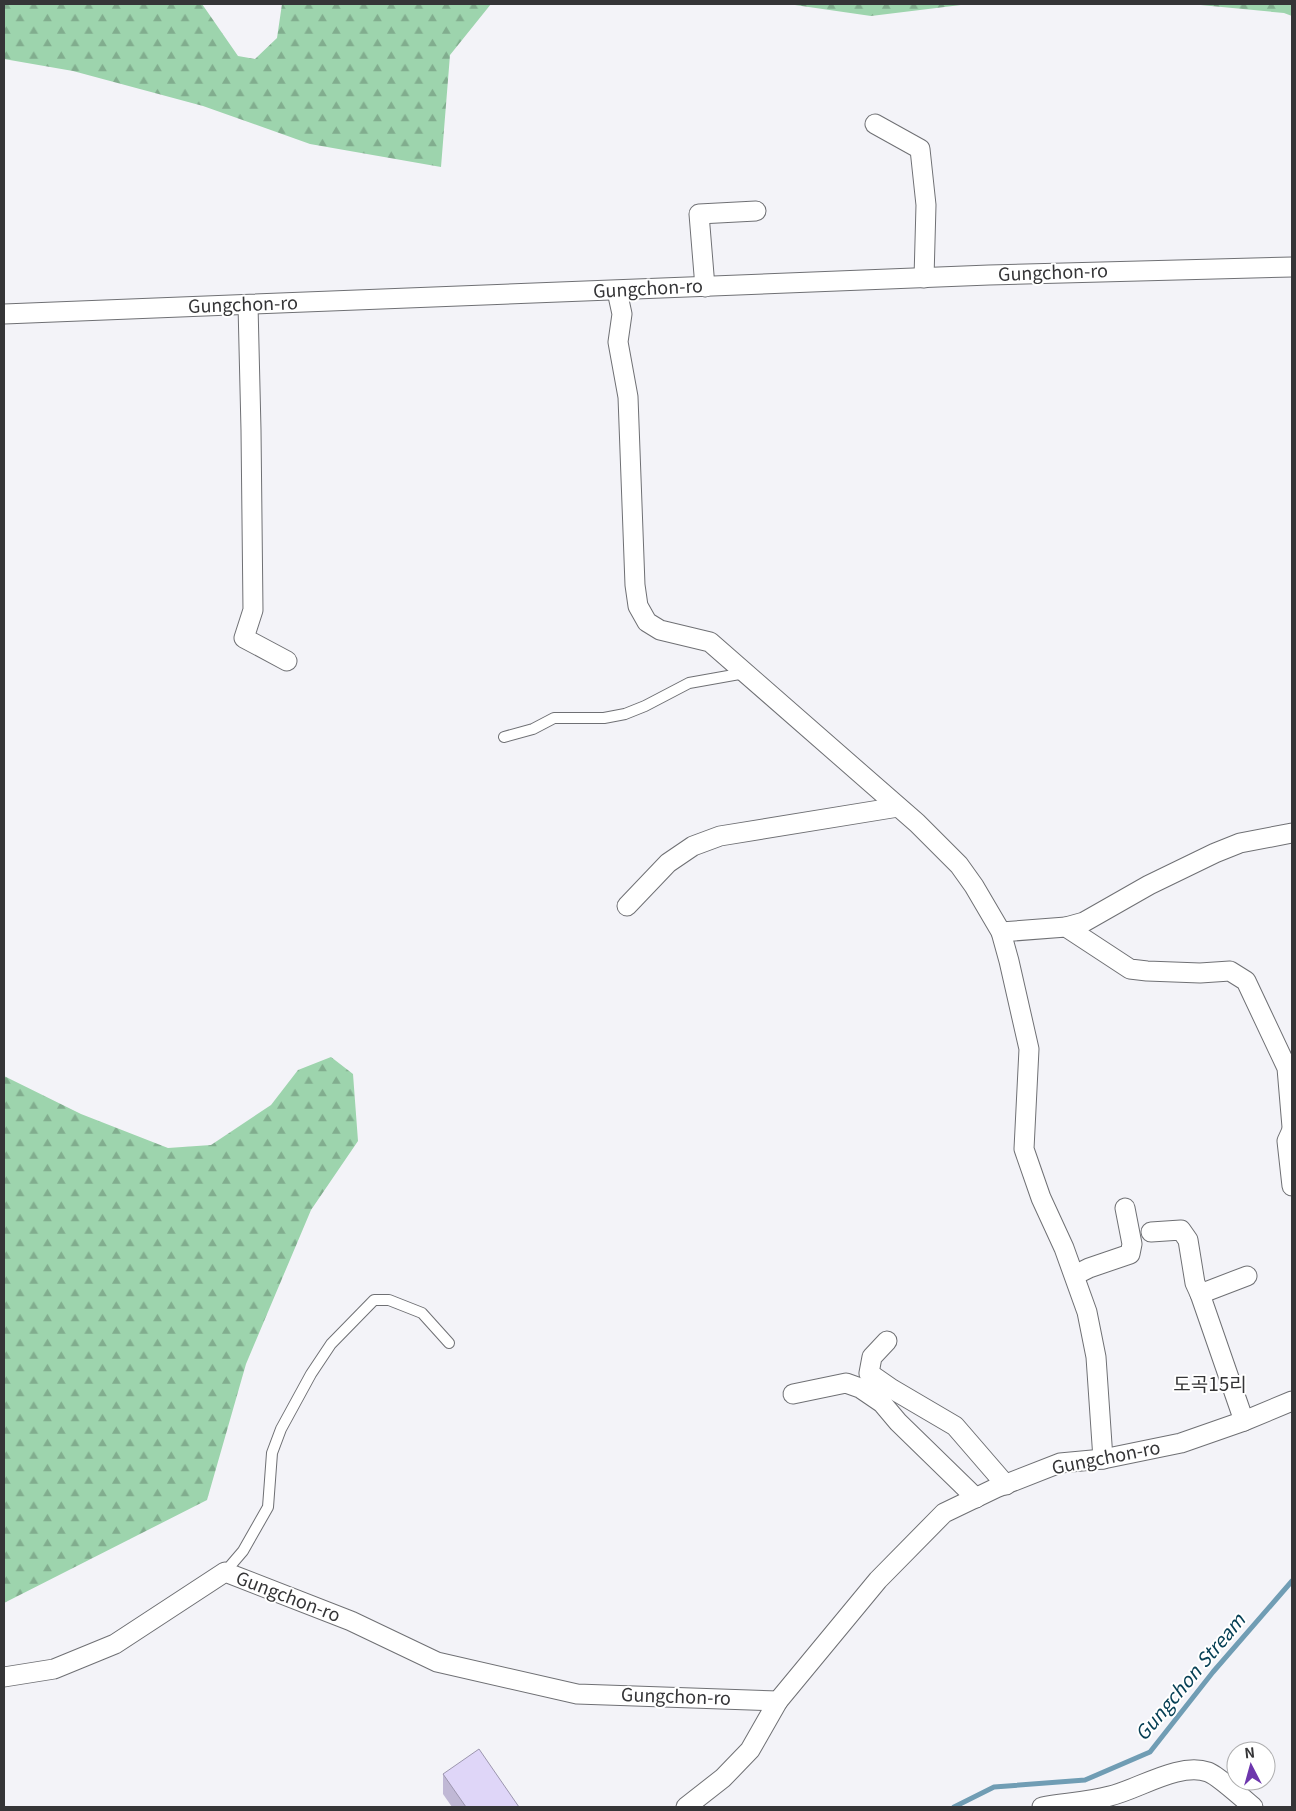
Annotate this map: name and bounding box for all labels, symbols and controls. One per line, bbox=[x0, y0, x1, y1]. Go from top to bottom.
street label: Gungchon-ro bbox=[998, 256, 1108, 286]
street label: Gungchon-ro bbox=[592, 271, 704, 303]
street label: Gungchon-ro bbox=[188, 288, 298, 318]
district label: 도곡15리 bbox=[1173, 1369, 1247, 1396]
street label: Gungchon-ro bbox=[1049, 1433, 1162, 1479]
street label: Gungchon-ro bbox=[233, 1563, 345, 1627]
water label: Gungchon Stream bbox=[1128, 1606, 1251, 1745]
street label: Gungchon-ro bbox=[621, 1680, 731, 1710]
north arrow bbox=[1226, 1741, 1276, 1791]
text: N bbox=[1243, 1742, 1256, 1763]

